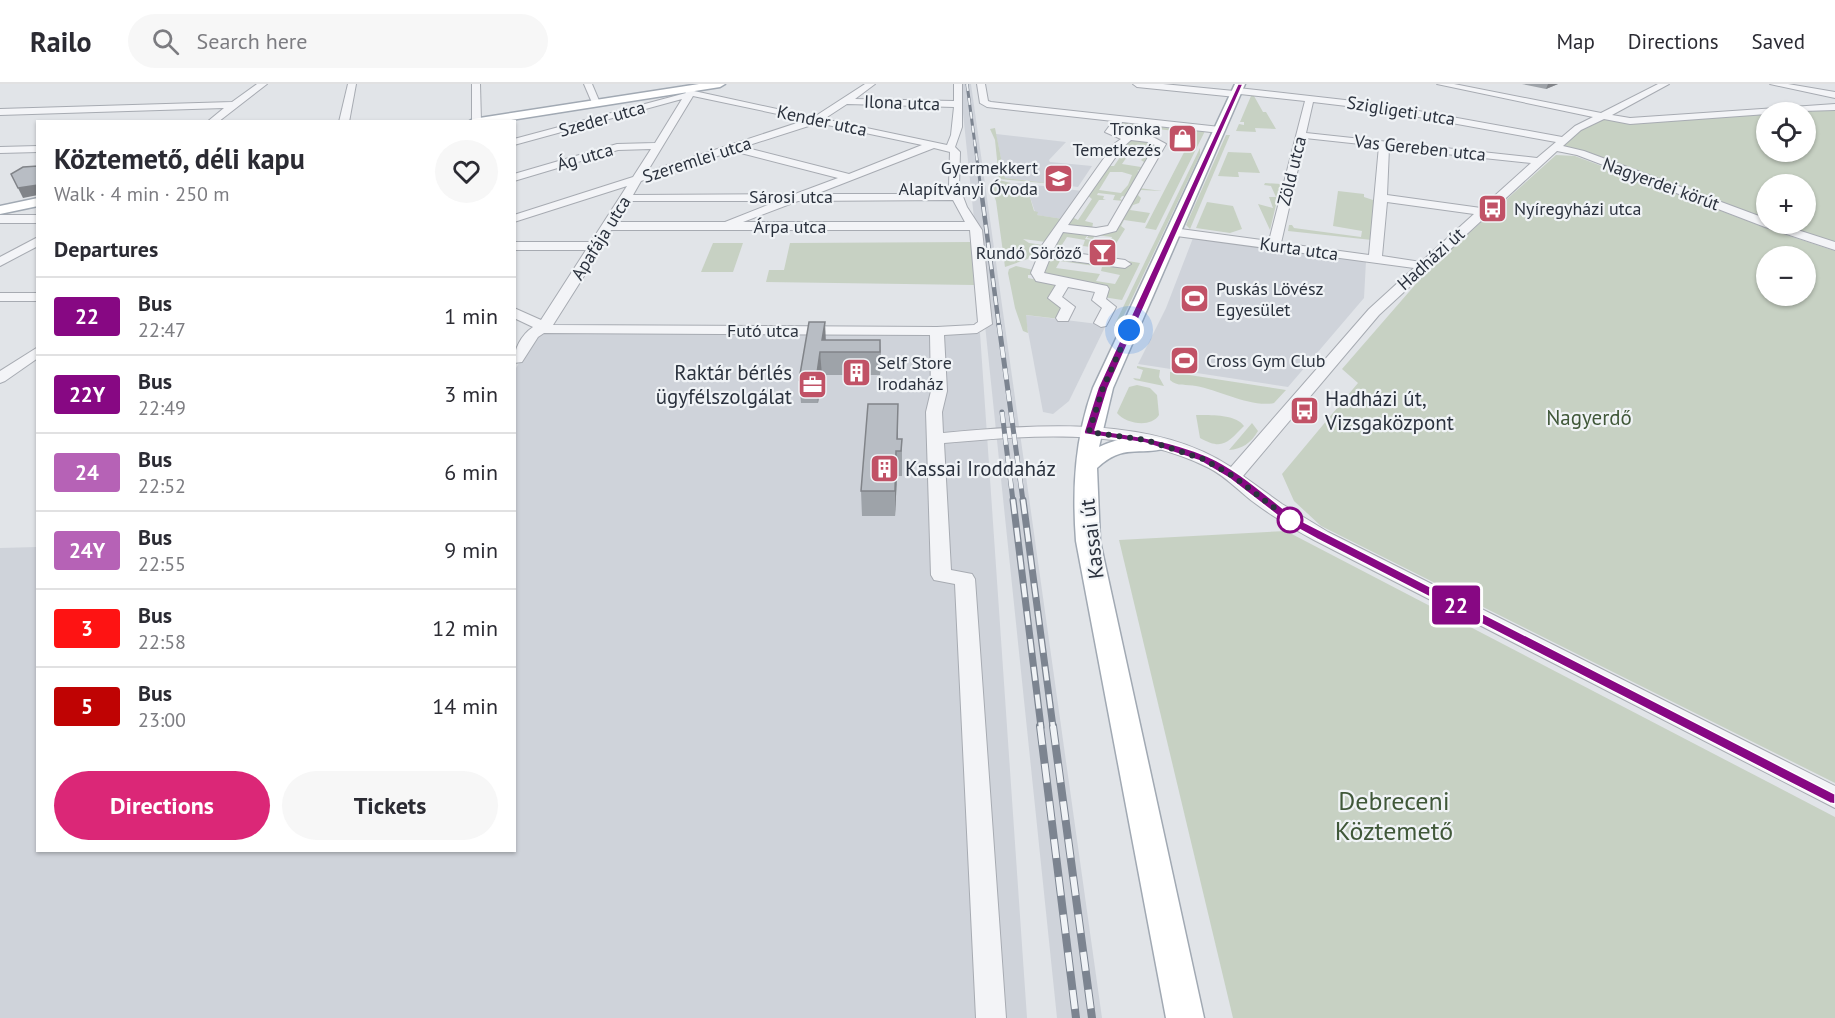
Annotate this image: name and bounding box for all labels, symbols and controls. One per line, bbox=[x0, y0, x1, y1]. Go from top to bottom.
search box bbox=[128, 14, 548, 68]
text: Railo bbox=[30, 23, 92, 60]
icon: search bbox=[149, 25, 182, 58]
text: Search here bbox=[197, 27, 308, 55]
text: Map bbox=[1556, 28, 1595, 55]
text: Directions bbox=[1628, 28, 1719, 55]
text: Saved bbox=[1752, 28, 1805, 55]
street label: Ilona utca bbox=[863, 90, 941, 115]
street label: Szigligeti utca bbox=[1345, 91, 1457, 130]
street label: Szeder utca bbox=[556, 95, 648, 142]
street label: Kender utca bbox=[775, 100, 869, 141]
map controls bbox=[1756, 102, 1816, 306]
button: locate bbox=[1756, 102, 1816, 162]
place label: Tronka Temetkezés bbox=[1072, 117, 1161, 161]
shop icon: Tronka Temetkezés bbox=[1166, 123, 1198, 155]
street label: Vas Gereben utca bbox=[1352, 129, 1487, 166]
street label: Szeremlei utca bbox=[640, 131, 754, 188]
street label: Zöld utca bbox=[1272, 134, 1311, 208]
street label: Ág utca bbox=[554, 138, 616, 175]
text: Köztemető, déli kapu bbox=[54, 140, 305, 177]
button: heart bbox=[435, 140, 498, 203]
street label: Nagyerdei körút bbox=[1600, 152, 1723, 215]
place label: Gyermekkert Alapítványi Óvoda bbox=[898, 156, 1038, 200]
school or university icon: Gyermekkert Alapítványi Óvoda bbox=[1043, 162, 1075, 194]
button: + bbox=[1756, 174, 1816, 234]
text: Walk · 4 min · 250 m bbox=[54, 181, 230, 207]
street label: Sárosi utca bbox=[749, 185, 833, 208]
street label: Apafája utca bbox=[566, 191, 636, 284]
bus stop icon: Nyíregyházi utca bbox=[1477, 193, 1509, 225]
place label: Nyíregyházi utca bbox=[1514, 197, 1642, 220]
street label: Árpa utca bbox=[754, 215, 826, 238]
street label: Hadházi út bbox=[1392, 222, 1469, 295]
street label: Kurta utca bbox=[1258, 232, 1340, 265]
text: Departures bbox=[54, 235, 158, 263]
bar icon: Rundó Söröző bbox=[1087, 237, 1119, 269]
place label: Rundó Söröző bbox=[976, 241, 1082, 264]
button: − bbox=[1756, 246, 1816, 306]
place label: Puskás Lövész Egyesület bbox=[1216, 277, 1324, 321]
sports icon: Puskás Lövész Egyesület bbox=[1179, 283, 1211, 315]
text: Bus bbox=[138, 289, 172, 317]
text: 1 min bbox=[444, 302, 498, 330]
text: 22 bbox=[75, 303, 99, 330]
your location bbox=[1114, 315, 1144, 345]
text: 22:47 bbox=[138, 317, 186, 343]
street label: Futó utca bbox=[727, 319, 799, 342]
sports icon: Cross Gym Club bbox=[1169, 345, 1201, 377]
place label: Cross Gym Club bbox=[1206, 349, 1325, 372]
place label: Self Store Irodaház bbox=[877, 351, 952, 395]
building icon: Self Store Irodaház bbox=[840, 357, 872, 389]
place label: Raktár bérlés ügyfélszolgálat bbox=[656, 359, 792, 410]
text: Bus bbox=[138, 367, 172, 395]
office icon: Raktár bérlés ügyfélszolgálat bbox=[797, 369, 829, 401]
text: 3 min bbox=[444, 380, 498, 408]
text: 22Y bbox=[69, 381, 105, 408]
place label: Hadházi út, Vizsgaközpont bbox=[1324, 385, 1454, 436]
text: 22:49 bbox=[138, 395, 186, 421]
bus stop icon: Hadházi út, Vizsgaközpont bbox=[1288, 395, 1320, 427]
park label: Nagyerdő bbox=[1546, 404, 1632, 431]
text: Bus bbox=[138, 445, 172, 473]
building icon: Kassai Iroddaház bbox=[868, 453, 900, 485]
place label: Kassai Iroddaház bbox=[905, 455, 1056, 482]
text: 6 min bbox=[444, 458, 498, 486]
text: 24 bbox=[75, 459, 99, 486]
text: 22:52 bbox=[138, 473, 186, 499]
street label: Kassai út bbox=[1073, 498, 1110, 581]
unlabelled marker bbox=[1277, 507, 1303, 533]
text: Bus bbox=[138, 523, 172, 551]
text: 9 min bbox=[444, 536, 498, 564]
text: 24Y bbox=[69, 537, 105, 564]
text: 22:55 bbox=[138, 551, 186, 577]
line badge: 22 bbox=[1429, 586, 1483, 624]
text: 22 bbox=[1444, 592, 1468, 619]
text: Bus bbox=[138, 601, 172, 629]
text: 12 min bbox=[432, 614, 498, 642]
text: 3 bbox=[81, 615, 93, 642]
text: 22:58 bbox=[138, 629, 186, 655]
text: Bus bbox=[138, 679, 172, 707]
text: 14 min bbox=[432, 692, 498, 720]
text: 5 bbox=[81, 693, 93, 720]
text: 23:00 bbox=[138, 707, 186, 733]
button: Directions bbox=[54, 771, 270, 840]
button: Tickets bbox=[282, 771, 498, 840]
park label: Debreceni Köztemető bbox=[1335, 784, 1453, 847]

